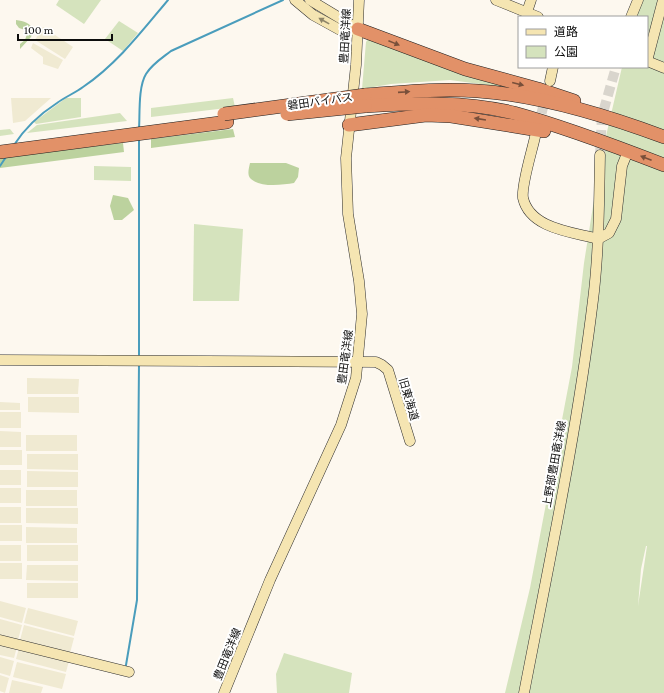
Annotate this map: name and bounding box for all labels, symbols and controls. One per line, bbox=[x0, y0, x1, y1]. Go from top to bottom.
street label: 豊田竜洋線 bbox=[338, 8, 352, 64]
scale bar bbox=[18, 16, 112, 42]
legend bbox=[518, 16, 648, 68]
one-way arrow bbox=[318, 18, 330, 25]
text: 100 m bbox=[24, 23, 54, 37]
text: 道路 bbox=[554, 25, 578, 39]
one-way arrow bbox=[389, 41, 401, 47]
text: 公園 bbox=[554, 45, 578, 59]
one-way arrow bbox=[512, 81, 524, 87]
one-way arrow bbox=[398, 88, 410, 95]
street label: 磐田バイパス bbox=[287, 90, 353, 112]
one-way arrow bbox=[474, 116, 486, 122]
one-way arrow bbox=[639, 155, 651, 161]
street label: 豊田竜洋線 bbox=[335, 329, 355, 385]
street label: 旧東海道 bbox=[397, 376, 421, 422]
street label: 上野部豊田竜洋線 bbox=[540, 420, 568, 508]
street label: 豊田竜洋線 bbox=[211, 626, 243, 682]

